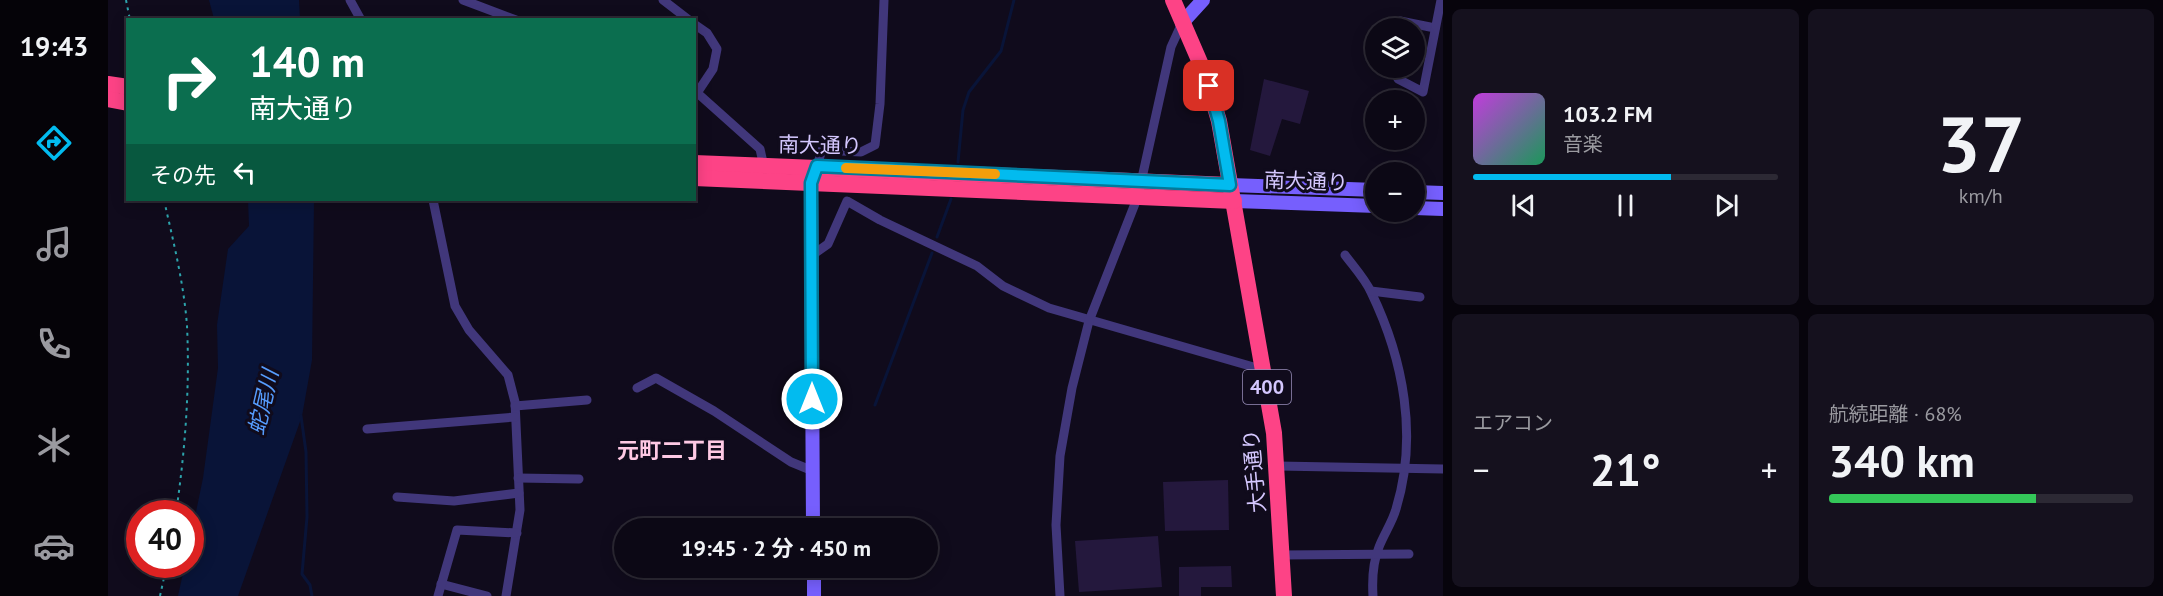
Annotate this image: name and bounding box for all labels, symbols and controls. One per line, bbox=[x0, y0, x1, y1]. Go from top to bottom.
map controls bbox=[1365, 18, 1425, 222]
button: layers bbox=[1365, 18, 1425, 78]
text: 19:43 bbox=[20, 29, 88, 63]
text: 140 m bbox=[249, 34, 365, 89]
icon: right bbox=[150, 42, 228, 120]
pin bbox=[1183, 60, 1234, 111]
icon: arrive bbox=[1192, 69, 1225, 102]
button: + bbox=[1365, 90, 1425, 150]
text: 南大通り bbox=[249, 91, 357, 125]
text: 37 bbox=[1937, 93, 2025, 194]
text: 103.2 FM bbox=[1563, 100, 1653, 128]
icon: directions bbox=[33, 122, 75, 164]
street label: 南大通り bbox=[778, 131, 862, 159]
text: 音楽 bbox=[1563, 131, 1603, 157]
icon: left bbox=[228, 156, 261, 189]
text: その先 bbox=[150, 161, 216, 189]
button: − bbox=[1365, 162, 1425, 222]
street label: 南大通り bbox=[1264, 166, 1348, 196]
text: km/h bbox=[1959, 183, 2003, 209]
icon: previous bbox=[1507, 189, 1540, 222]
icon: pause bbox=[1609, 189, 1642, 222]
icon: next bbox=[1710, 189, 1743, 222]
icon: music bbox=[33, 223, 75, 265]
icon: phone bbox=[33, 323, 75, 365]
water label: 蛇尾川 bbox=[242, 365, 285, 437]
position arrow bbox=[780, 367, 844, 431]
road number: 400 bbox=[1243, 370, 1291, 404]
text: 航続距離 · 68% bbox=[1829, 401, 1962, 427]
text: エアコン bbox=[1473, 410, 1553, 436]
icon: climate bbox=[33, 424, 75, 466]
street label: 大手通り bbox=[1237, 428, 1271, 514]
text: 340 km bbox=[1829, 431, 1975, 489]
district label: 元町二丁目 bbox=[617, 436, 727, 464]
text: 21° bbox=[1590, 440, 1661, 498]
text: − bbox=[1473, 448, 1490, 491]
text: + bbox=[1761, 448, 1777, 491]
speed limit sign: 40 bbox=[126, 500, 204, 578]
icon: car bbox=[33, 525, 75, 567]
text: 19:45 · 2 分 · 450 m bbox=[681, 534, 871, 562]

